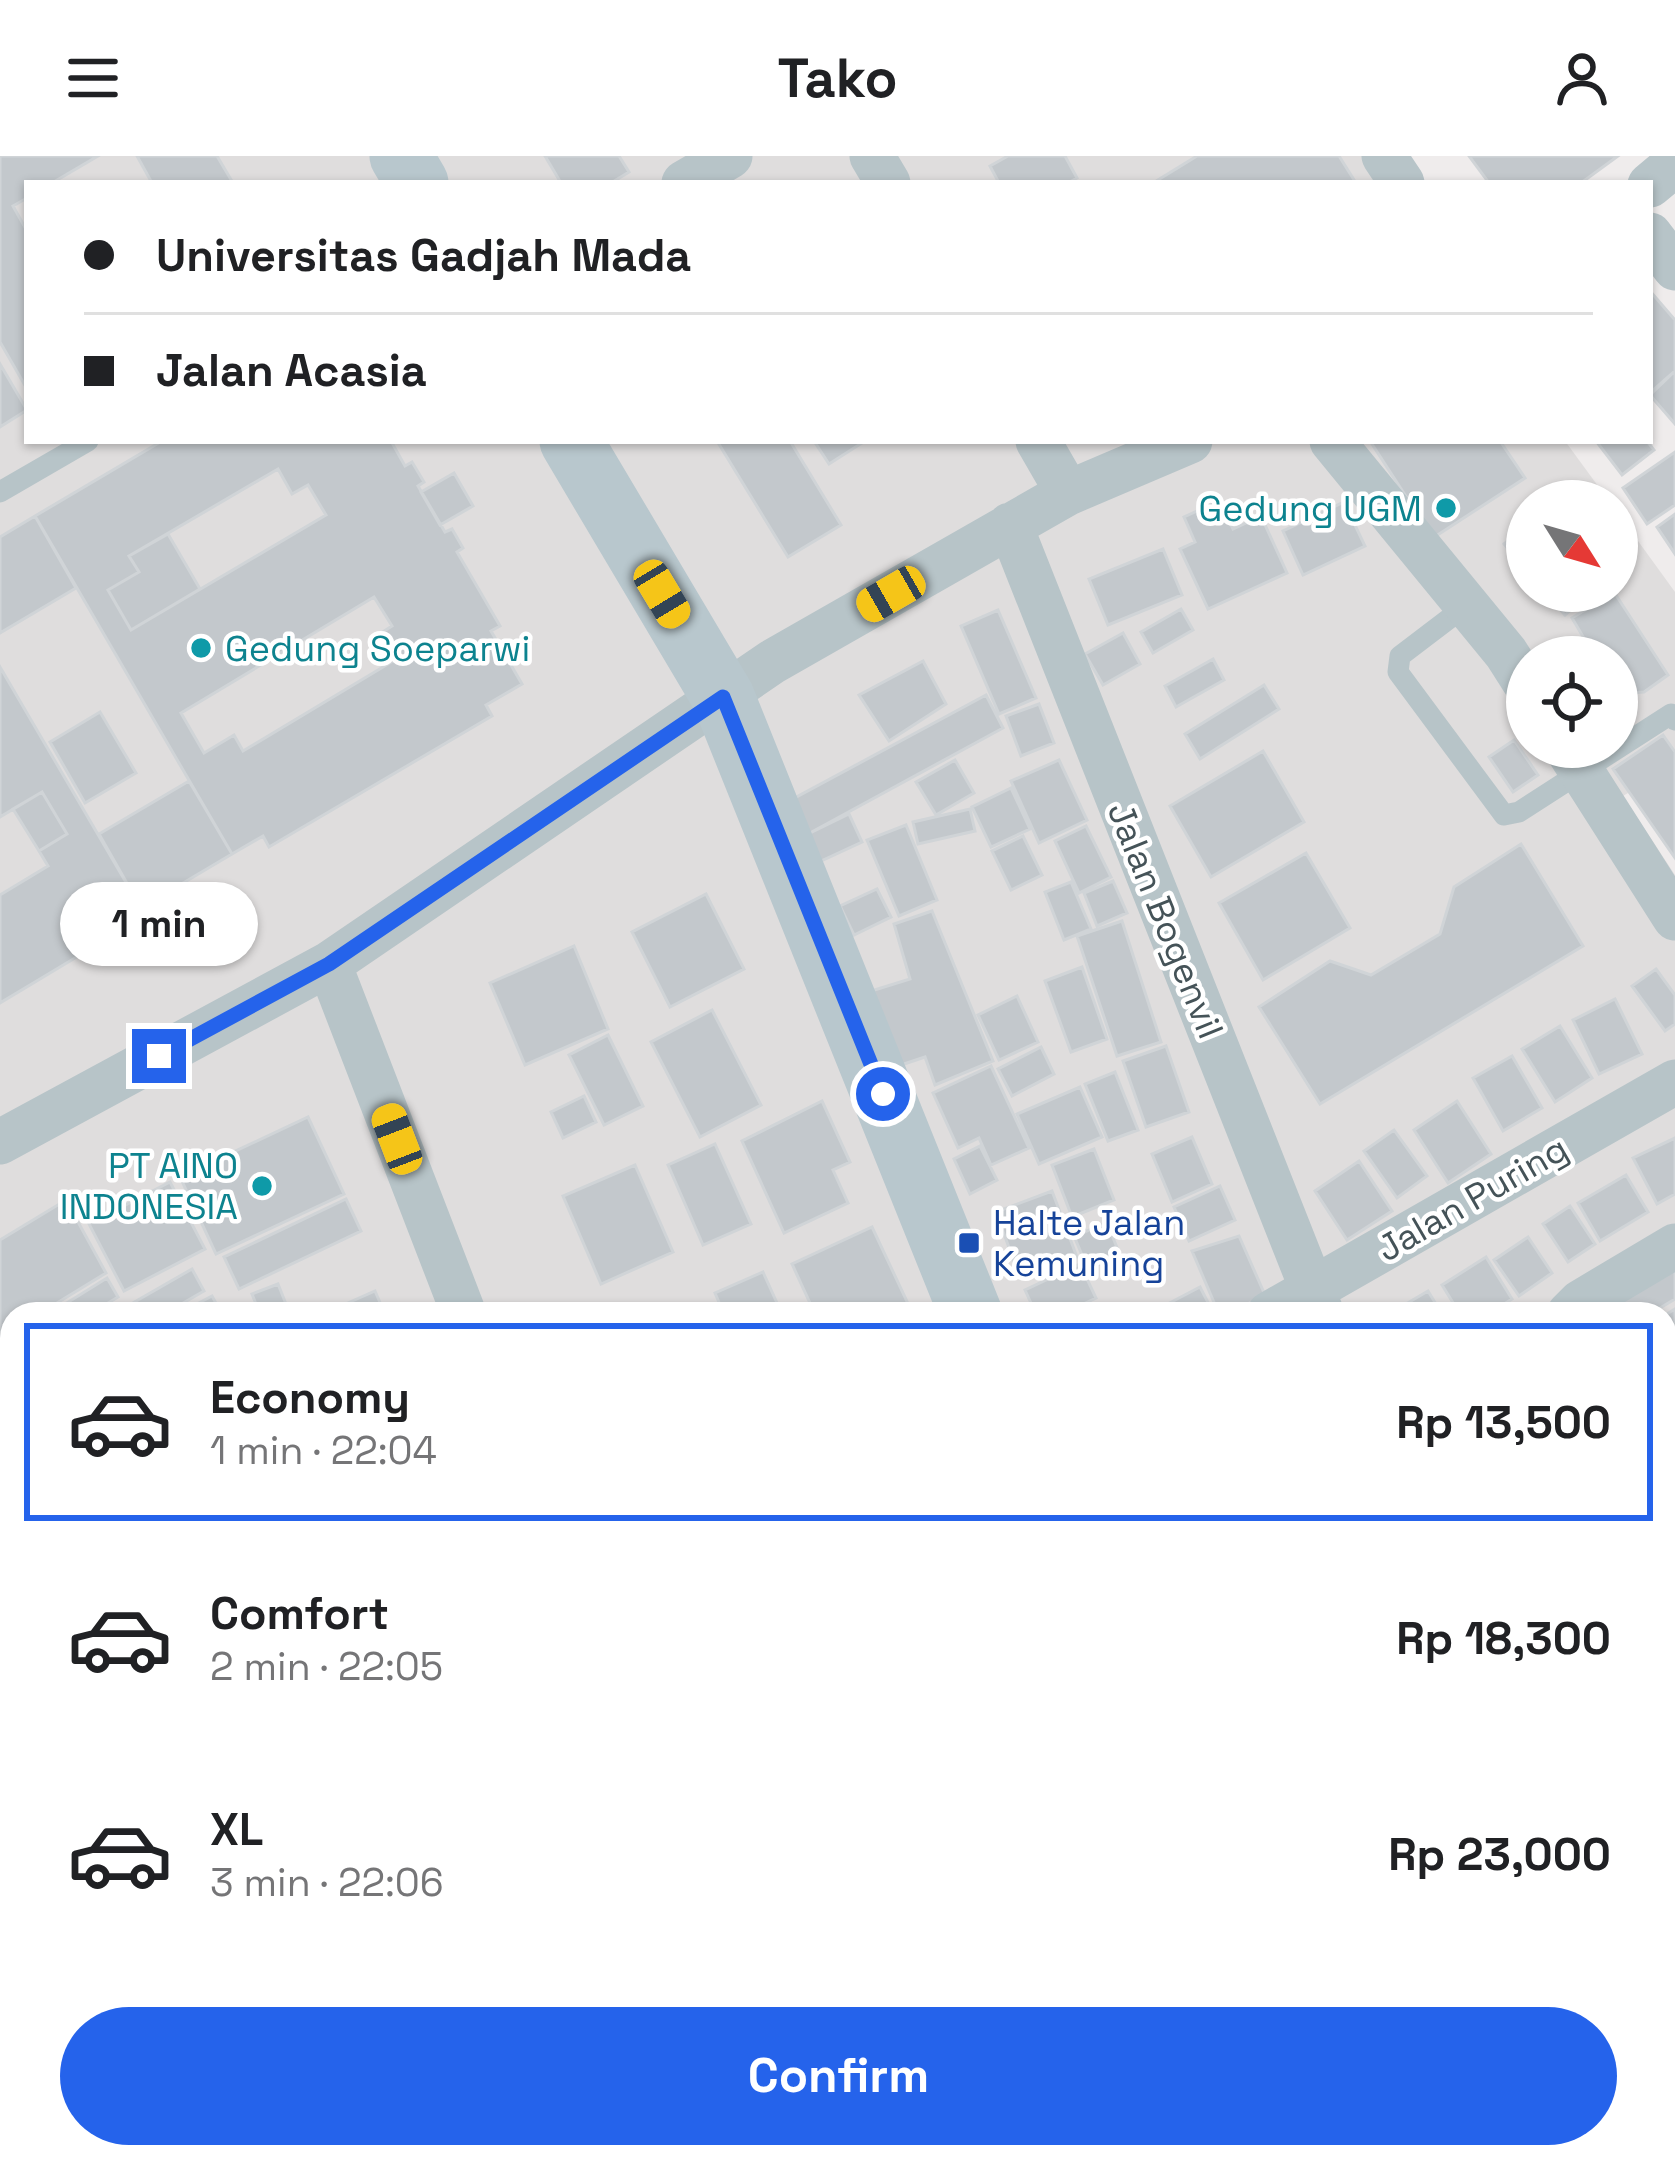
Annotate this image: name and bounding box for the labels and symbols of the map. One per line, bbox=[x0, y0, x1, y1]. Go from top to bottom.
north arrow bbox=[1506, 480, 1638, 612]
place label: Gedung UGM bbox=[1198, 486, 1422, 532]
marker: Gedung UGM bbox=[1433, 495, 1459, 521]
car bbox=[628, 554, 696, 634]
car bbox=[851, 560, 931, 628]
place label: Gedung Soeparwi bbox=[225, 626, 530, 672]
marker: Gedung Soeparwi bbox=[188, 635, 214, 661]
street label: Jalan Bogenvil bbox=[1097, 795, 1233, 1045]
callout: 1 min bbox=[60, 882, 258, 966]
route end bbox=[132, 1029, 186, 1083]
route start bbox=[856, 1067, 910, 1121]
car bbox=[367, 1099, 427, 1179]
street label: Jalan Puring bbox=[1369, 1126, 1576, 1272]
place label: PT AINO INDONESIA bbox=[60, 1143, 238, 1230]
marker: PT AINO INDONESIA bbox=[249, 1173, 275, 1199]
place label: Halte Jalan Kemuning bbox=[993, 1200, 1185, 1287]
marker: Halte Jalan Kemuning bbox=[956, 1230, 982, 1256]

